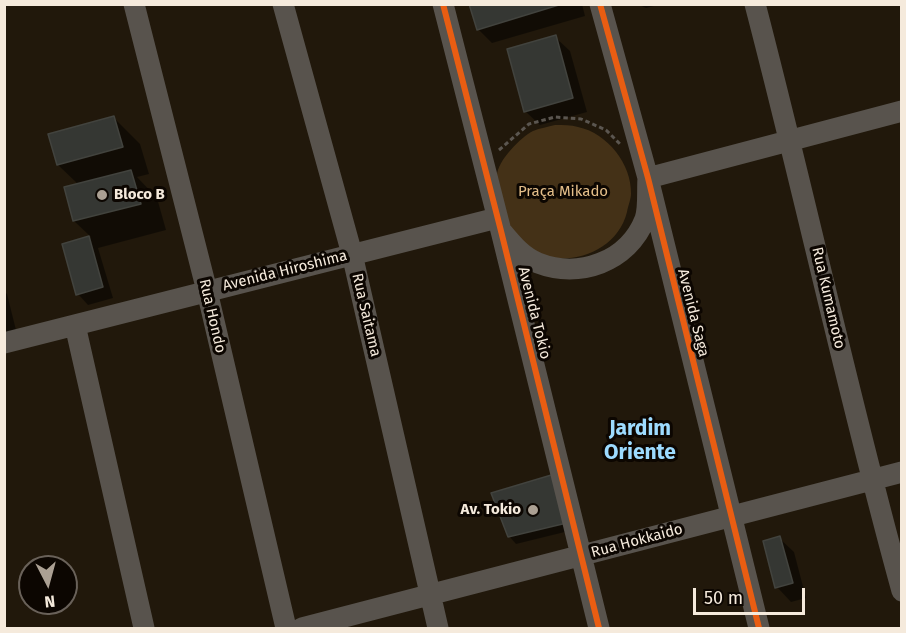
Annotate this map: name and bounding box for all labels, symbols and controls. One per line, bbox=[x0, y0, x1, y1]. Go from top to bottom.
park label: Praça Mikado bbox=[518, 183, 608, 201]
place label: Bloco B bbox=[114, 186, 165, 204]
marker: Bloco B bbox=[95, 188, 109, 202]
street label: Rua Kumamoto bbox=[808, 245, 848, 351]
street label: Avenida Hiroshima bbox=[221, 247, 349, 295]
street label: Avenida Tokio bbox=[514, 265, 554, 361]
street label: Avenida Saga bbox=[673, 267, 713, 359]
street label: Rua Saitama bbox=[348, 272, 384, 358]
street label: Rua Hondo bbox=[195, 277, 229, 355]
district label: Jardim Oriente bbox=[604, 416, 676, 466]
place label: Av. Tokio bbox=[461, 501, 521, 519]
marker: Av. Tokio bbox=[526, 503, 540, 517]
street label: Rua Hokkaido bbox=[589, 520, 685, 562]
north arrow bbox=[18, 555, 78, 615]
scale bar bbox=[696, 576, 808, 614]
text: 50 m bbox=[704, 587, 743, 609]
text: N bbox=[43, 591, 56, 611]

